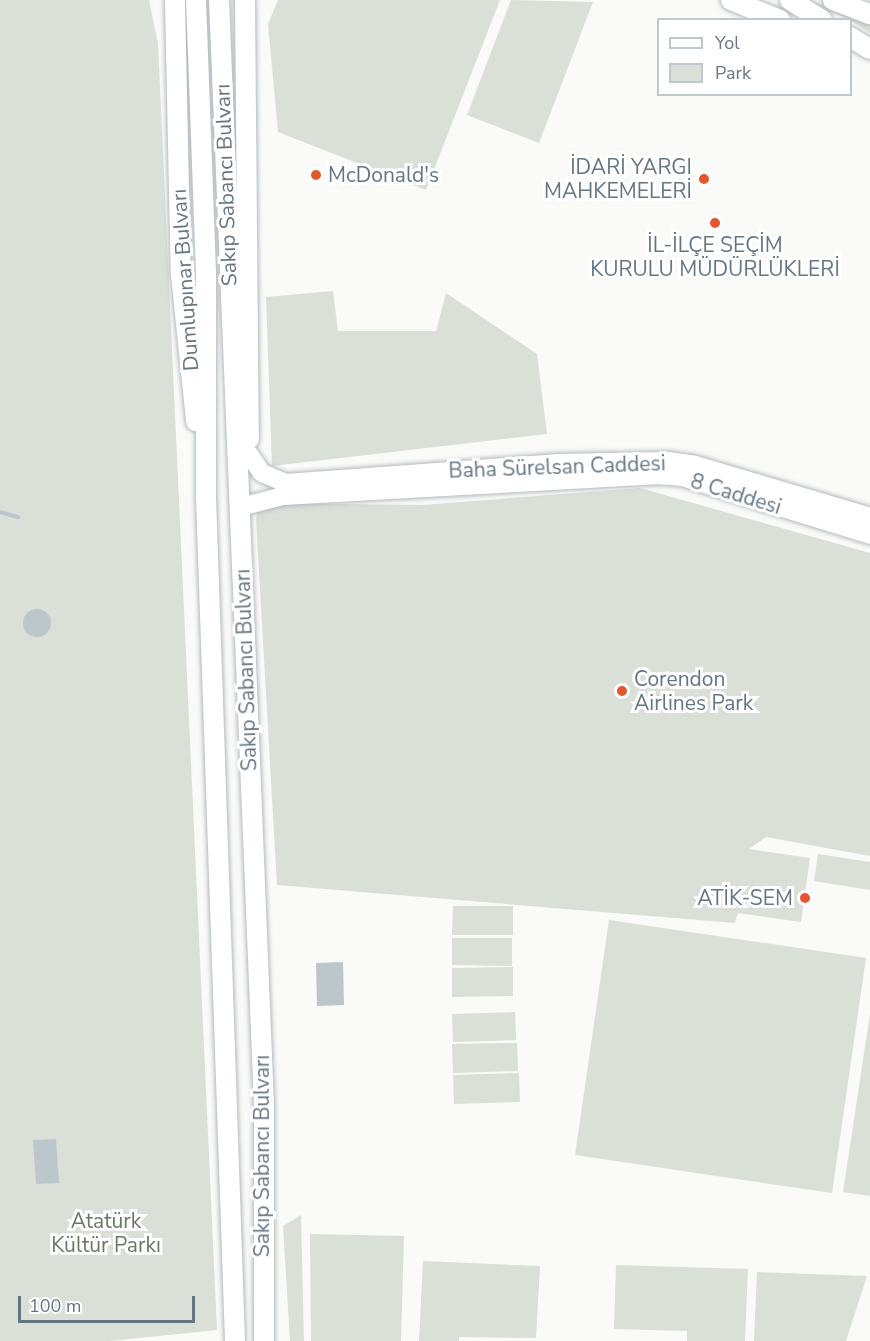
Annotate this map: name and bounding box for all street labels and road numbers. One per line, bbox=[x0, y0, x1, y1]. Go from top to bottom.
street label: Sakıp Sabancı Bulvarı bbox=[210, 83, 242, 287]
street label: Dumlupınar Bulvarı bbox=[166, 188, 204, 372]
street label: Baha Sürelsan Caddesi bbox=[448, 451, 666, 483]
street label: 8 Caddesi bbox=[688, 468, 784, 520]
street label: Sakıp Sabancı Bulvarı bbox=[230, 568, 262, 772]
street label: Sakıp Sabancı Bulvarı bbox=[249, 1055, 275, 1257]

